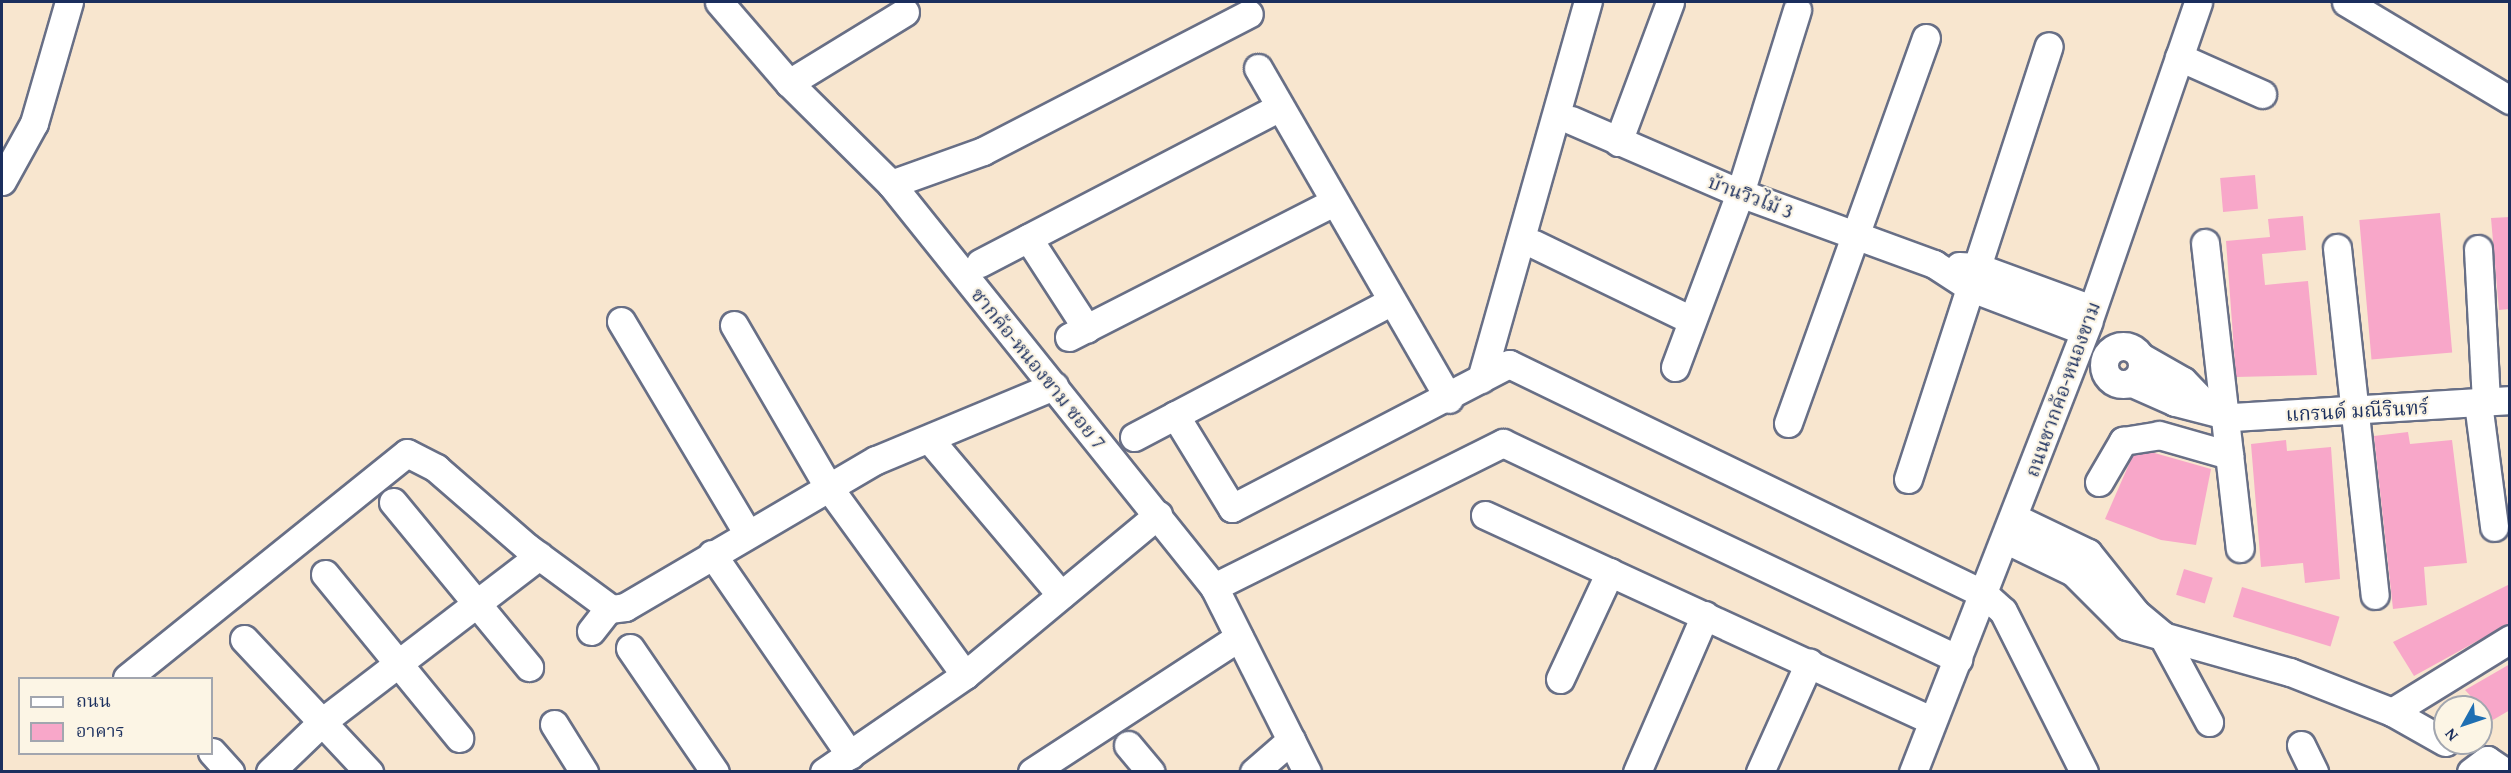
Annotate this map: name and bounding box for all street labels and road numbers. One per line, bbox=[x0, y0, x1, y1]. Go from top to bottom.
street label: บ้านวิวไม้ 3 bbox=[1705, 169, 1797, 223]
street label: ชากค้อ-หนองขาม ซอย 7 bbox=[967, 283, 1111, 453]
street label: ถนนชากค้อ-หนองขาม bbox=[2019, 298, 2105, 480]
street label: แกรนด์ มณีรินทร์ bbox=[2285, 394, 2429, 426]

